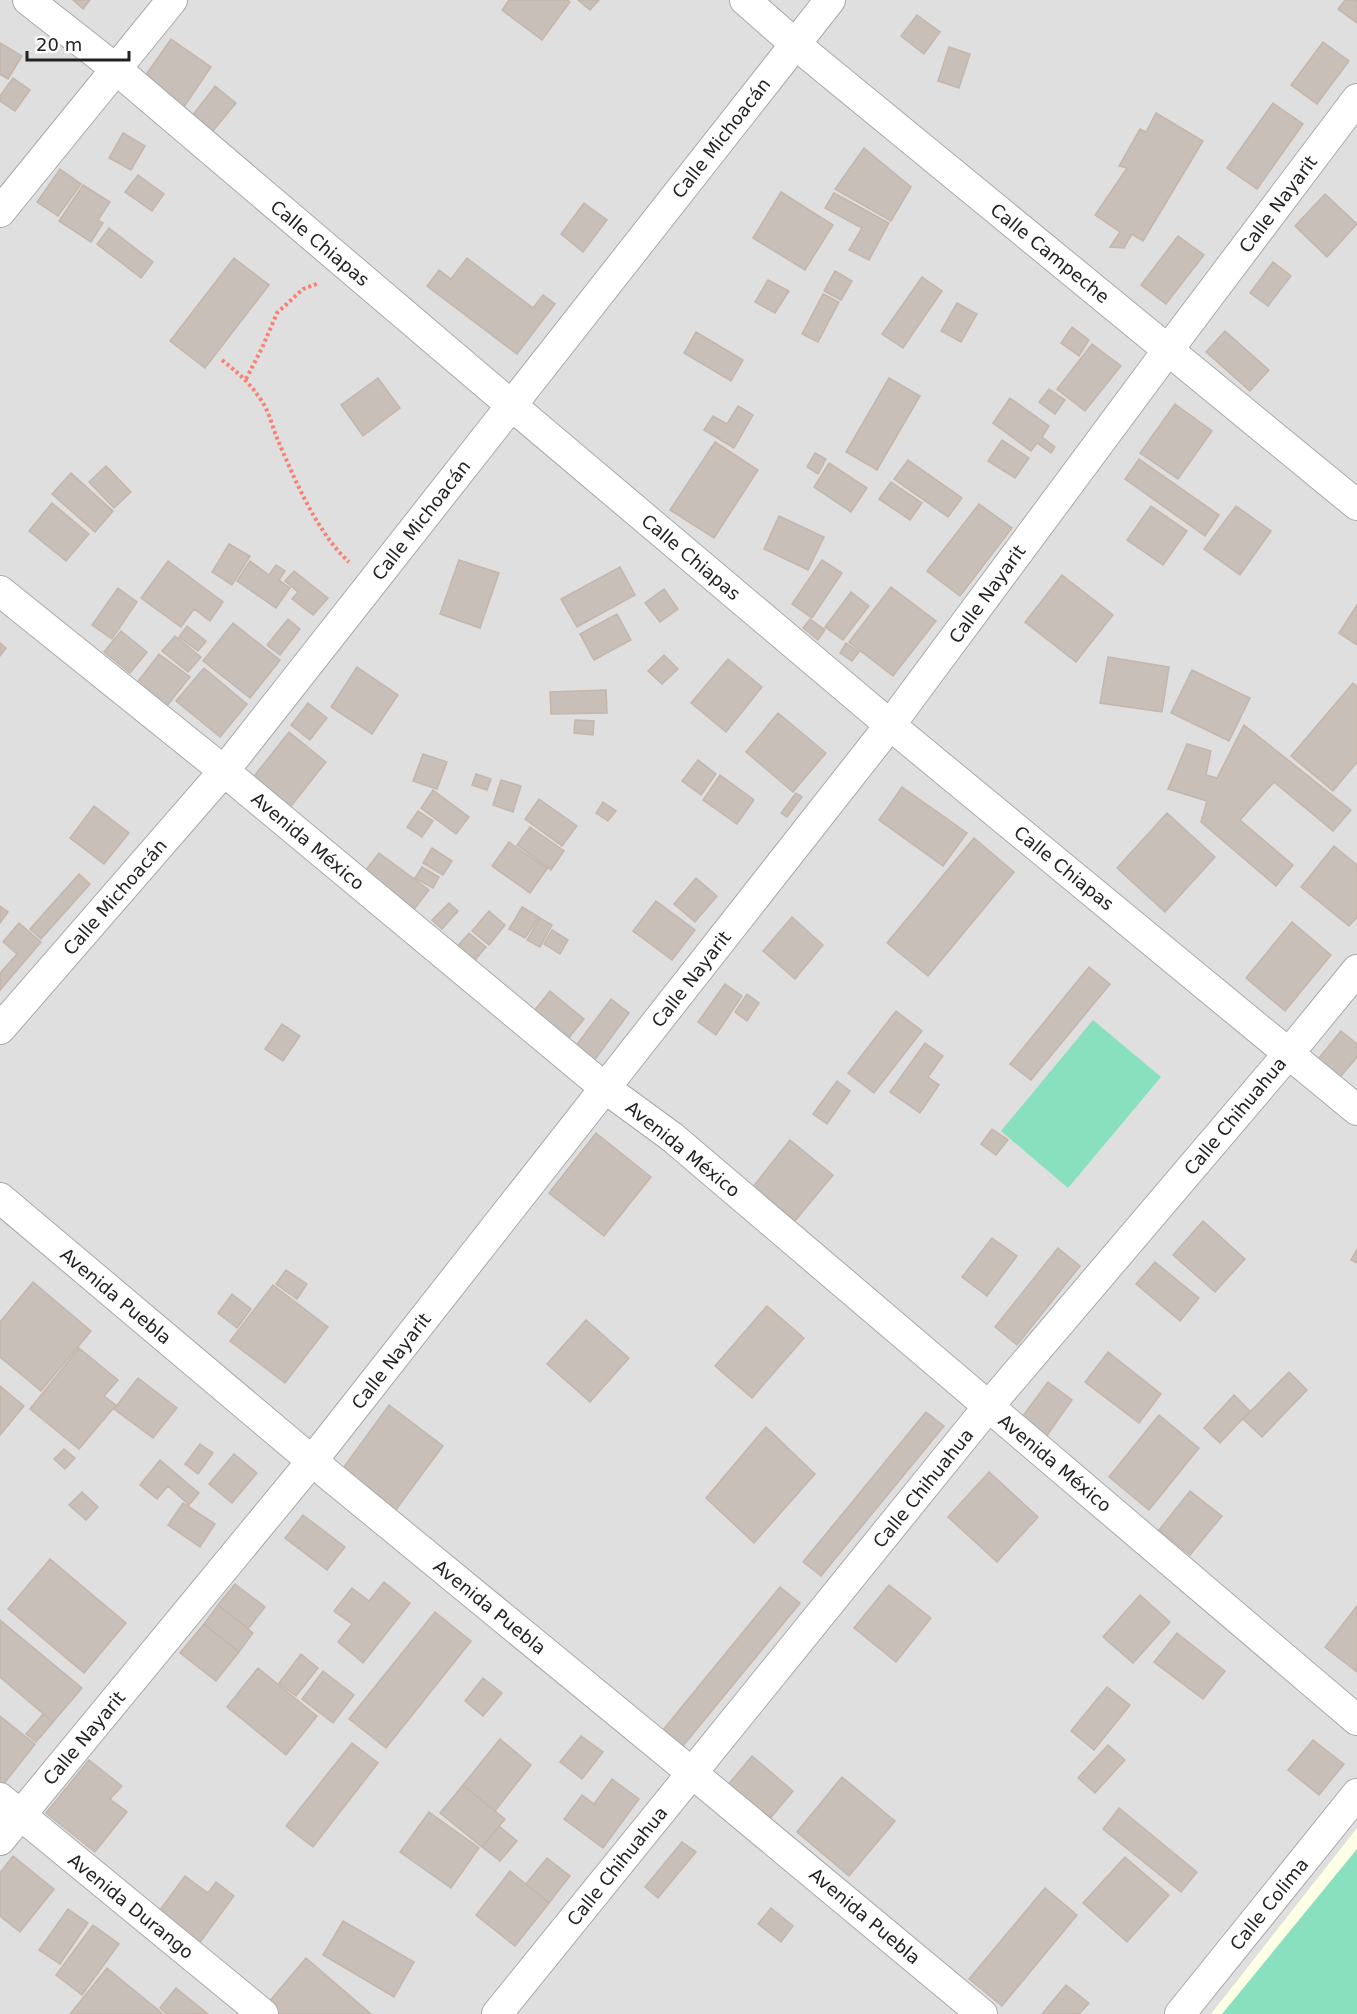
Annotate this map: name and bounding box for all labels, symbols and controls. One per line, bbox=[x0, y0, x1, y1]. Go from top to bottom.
scale bar bbox=[27, 24, 129, 62]
text: 20 m bbox=[36, 34, 82, 55]
street label: Calle Michoacán bbox=[668, 74, 774, 202]
street label: Calle Nayarit bbox=[1235, 151, 1321, 257]
street label: Calle Chiapas bbox=[266, 196, 374, 290]
street label: Calle Campeche bbox=[986, 199, 1114, 307]
street label: Calle Michoacán bbox=[368, 456, 474, 584]
street label: Calle Chiapas bbox=[637, 510, 745, 604]
street label: Calle Nayarit bbox=[944, 541, 1030, 647]
street label: Avenida México bbox=[247, 788, 369, 894]
street label: Calle Chiapas bbox=[1010, 821, 1118, 915]
street label: Calle Michoacán bbox=[59, 835, 171, 959]
street label: Calle Nayarit bbox=[647, 927, 735, 1031]
street label: Calle Chihuahua bbox=[1180, 1053, 1290, 1179]
street label: Avenida México bbox=[622, 1097, 744, 1201]
street label: Avenida Puebla bbox=[56, 1244, 176, 1348]
street label: Calle Nayarit bbox=[347, 1309, 435, 1413]
street label: Avenida México bbox=[994, 1410, 1116, 1516]
street label: Calle Chihuahua bbox=[869, 1424, 977, 1552]
street label: Avenida Puebla bbox=[430, 1555, 550, 1659]
street label: Calle Nayarit bbox=[39, 1687, 129, 1789]
street label: Calle Chihuahua bbox=[563, 1802, 671, 1930]
street label: Avenida Durango bbox=[64, 1849, 198, 1963]
street label: Calle Colima bbox=[1225, 1854, 1313, 1954]
street label: Avenida Puebla bbox=[805, 1864, 925, 1968]

